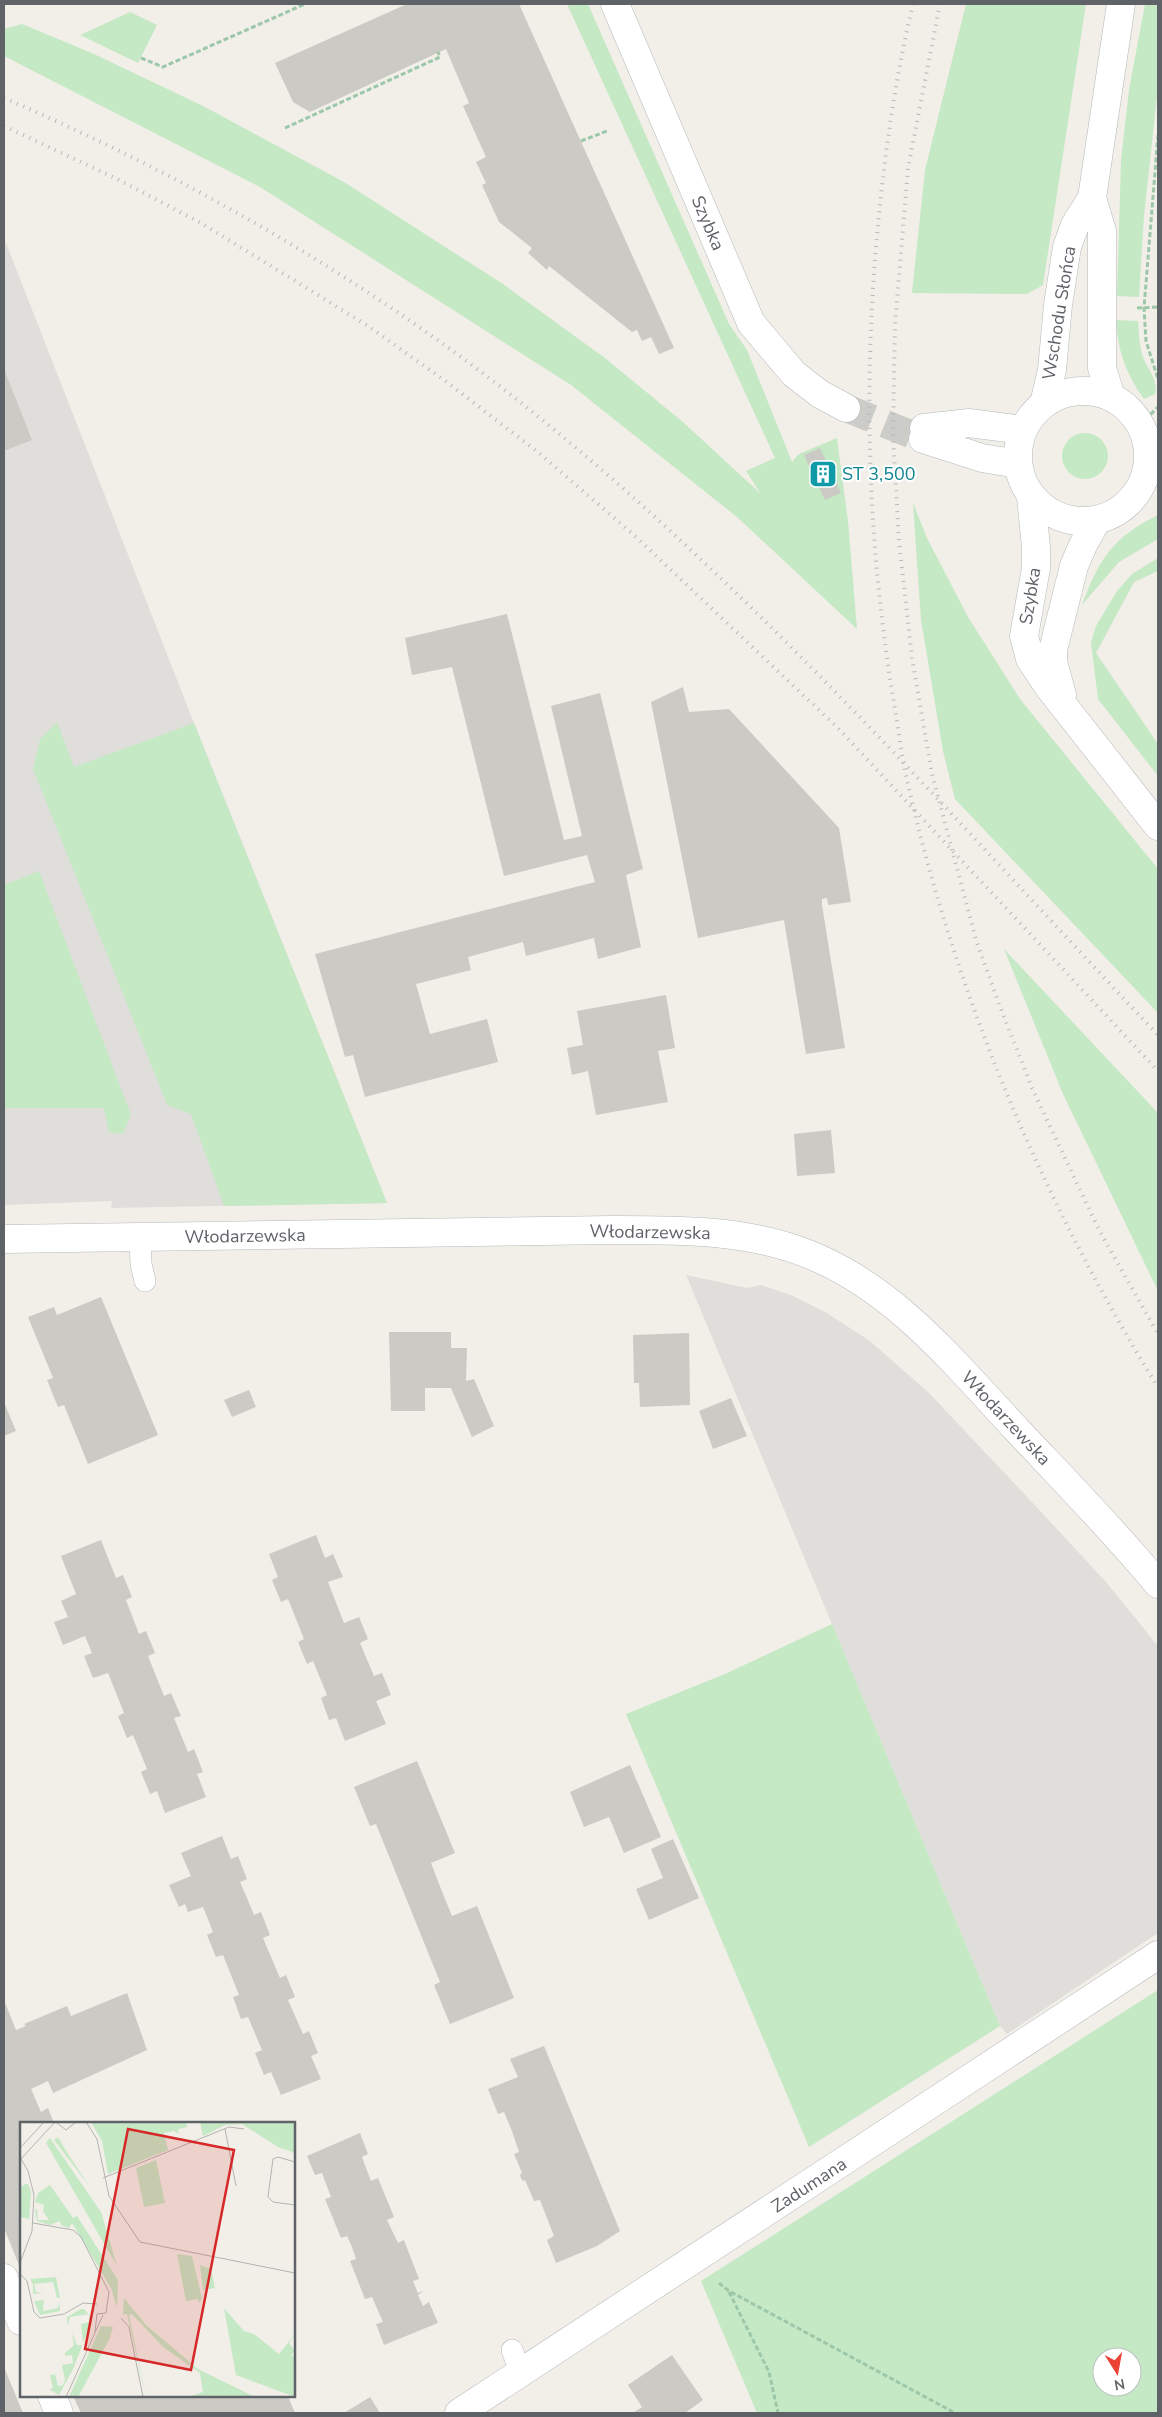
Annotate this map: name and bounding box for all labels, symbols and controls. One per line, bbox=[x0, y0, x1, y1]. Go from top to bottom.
street label: Szybka bbox=[686, 192, 730, 254]
street label: Wschodu Słońca bbox=[1037, 244, 1081, 382]
building icon: ST 3,500 bbox=[808, 459, 838, 489]
place label: ST 3,500 bbox=[842, 462, 916, 486]
street label: Szybka bbox=[1014, 566, 1046, 626]
street label: Włodarzewska bbox=[589, 1219, 711, 1245]
street label: Włodarzewska bbox=[184, 1223, 306, 1249]
street label: Włodarzewska bbox=[956, 1365, 1056, 1471]
inset map bbox=[20, 2122, 295, 2397]
street label: Zadumana bbox=[767, 2152, 851, 2218]
north arrow bbox=[1092, 2347, 1142, 2397]
text: N bbox=[1112, 2374, 1126, 2395]

